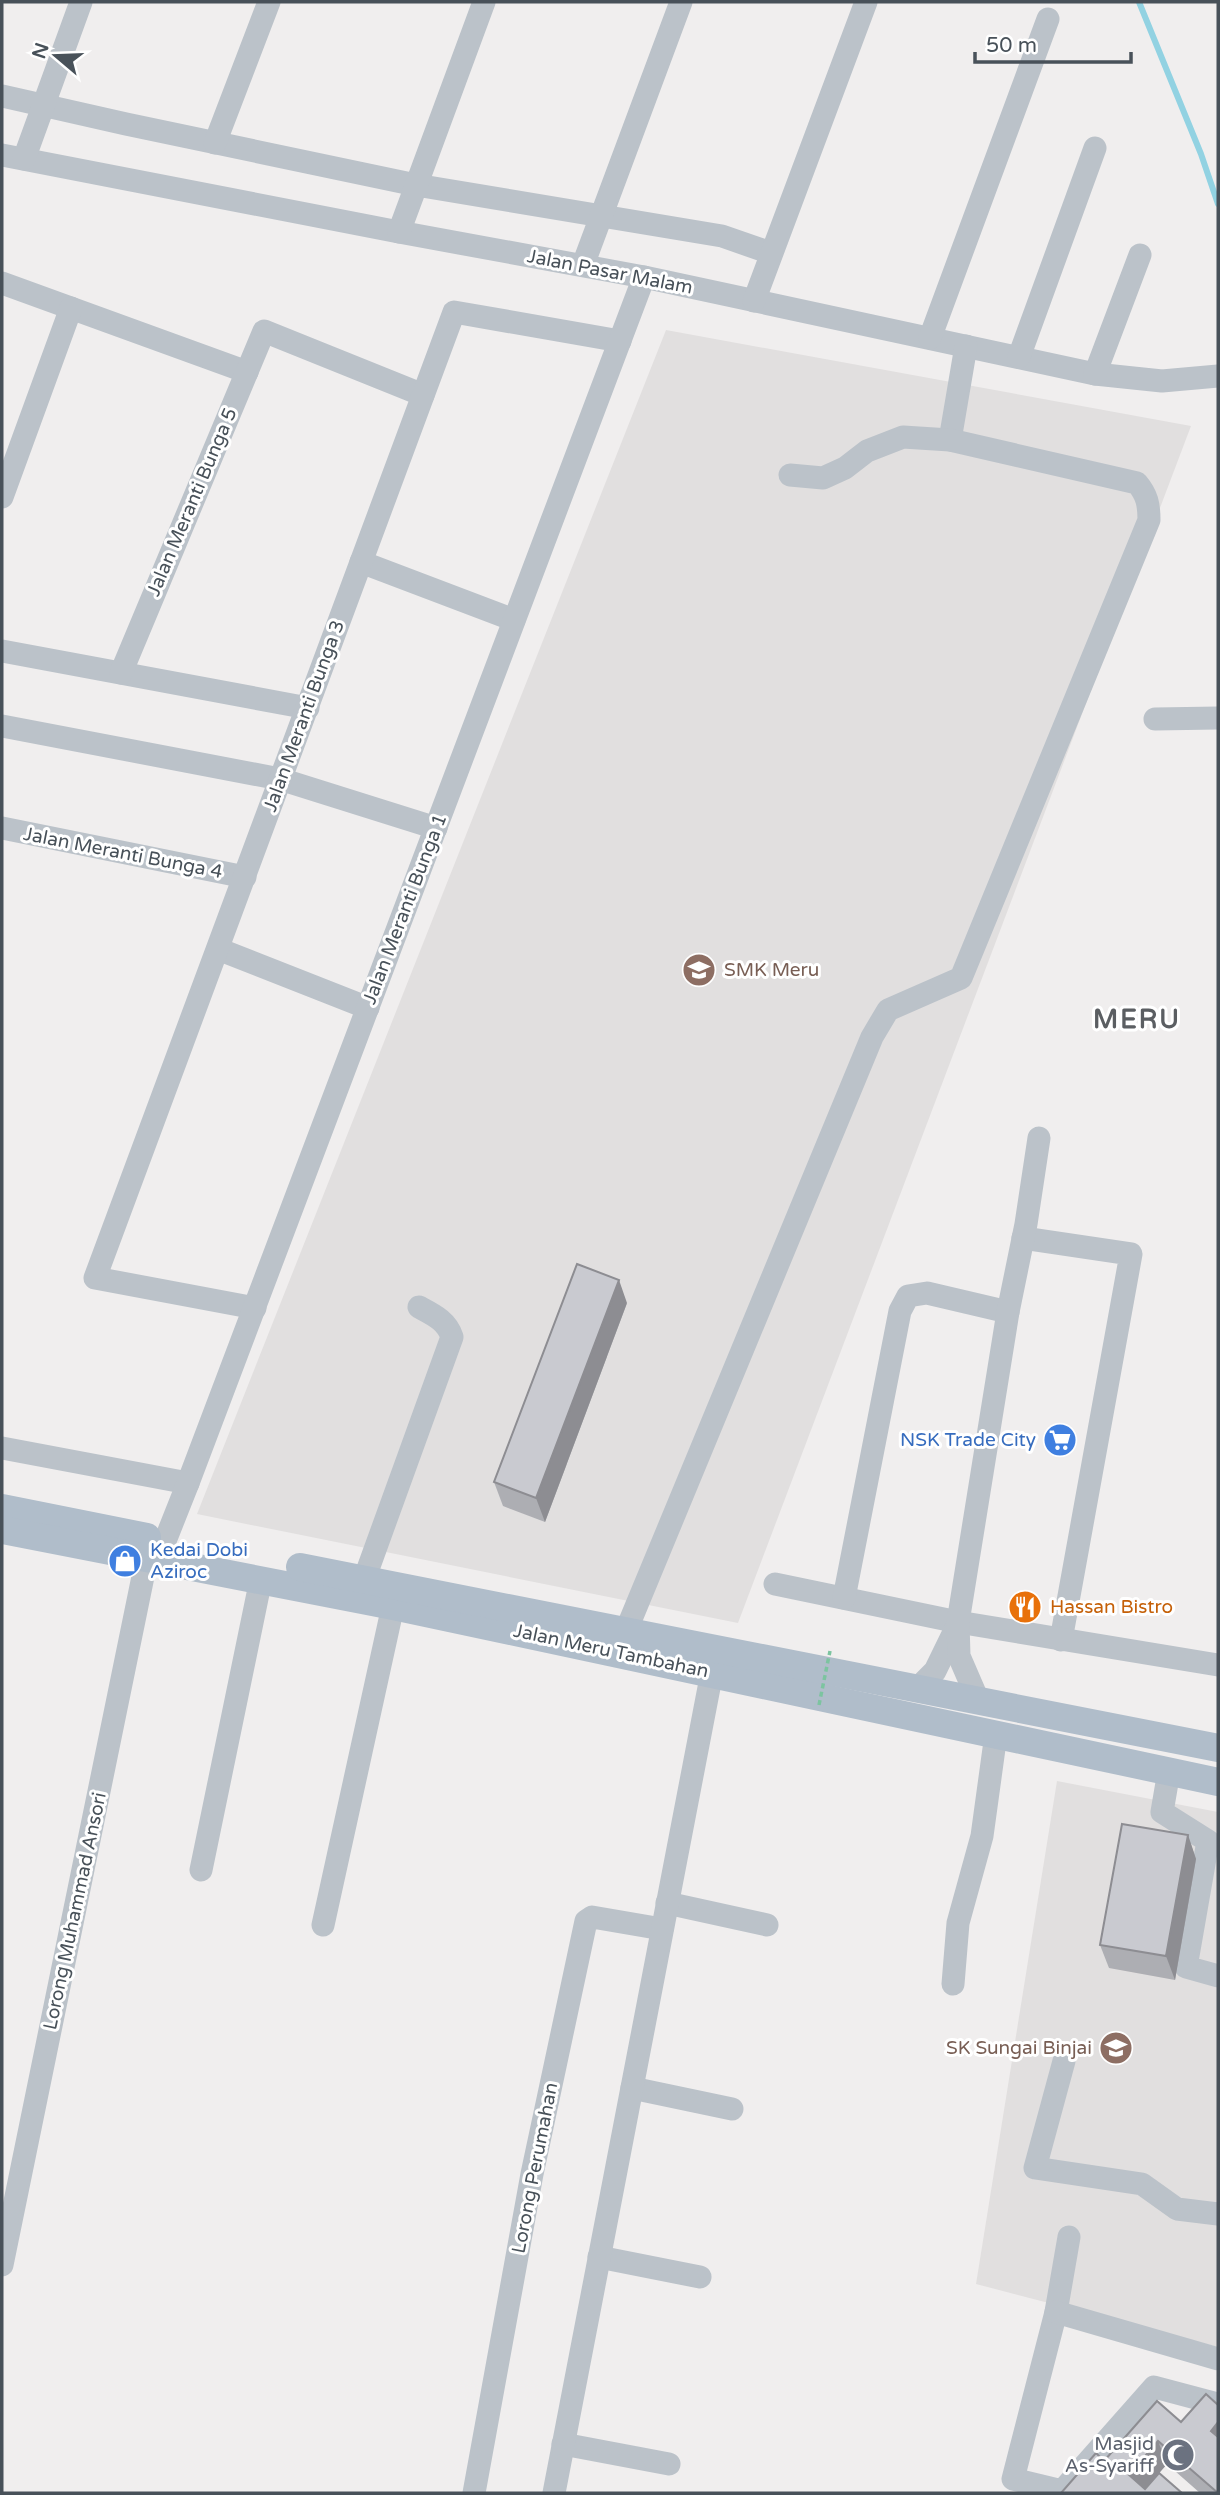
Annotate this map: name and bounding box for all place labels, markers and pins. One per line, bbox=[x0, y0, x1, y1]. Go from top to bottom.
school or university icon: SMK Meru bbox=[680, 951, 718, 989]
place label: SMK Meru bbox=[724, 959, 819, 981]
supermarket icon: NSK Trade City bbox=[1041, 1421, 1079, 1459]
place label: NSK Trade City bbox=[900, 1429, 1036, 1451]
place label: Kedai Dobi Aziroc bbox=[150, 1539, 248, 1583]
shop icon: Kedai Dobi Aziroc bbox=[106, 1542, 144, 1580]
restaurant icon: Hassan Bistro bbox=[1006, 1588, 1044, 1626]
place label: Hassan Bistro bbox=[1050, 1596, 1173, 1618]
school or university icon: SK Sungai Binjai bbox=[1097, 2029, 1135, 2067]
place label: SK Sungai Binjai bbox=[946, 2037, 1092, 2059]
place label: Masjid As-Syariff bbox=[1065, 2433, 1154, 2477]
mosque icon: Masjid As-Syariff bbox=[1159, 2436, 1197, 2474]

